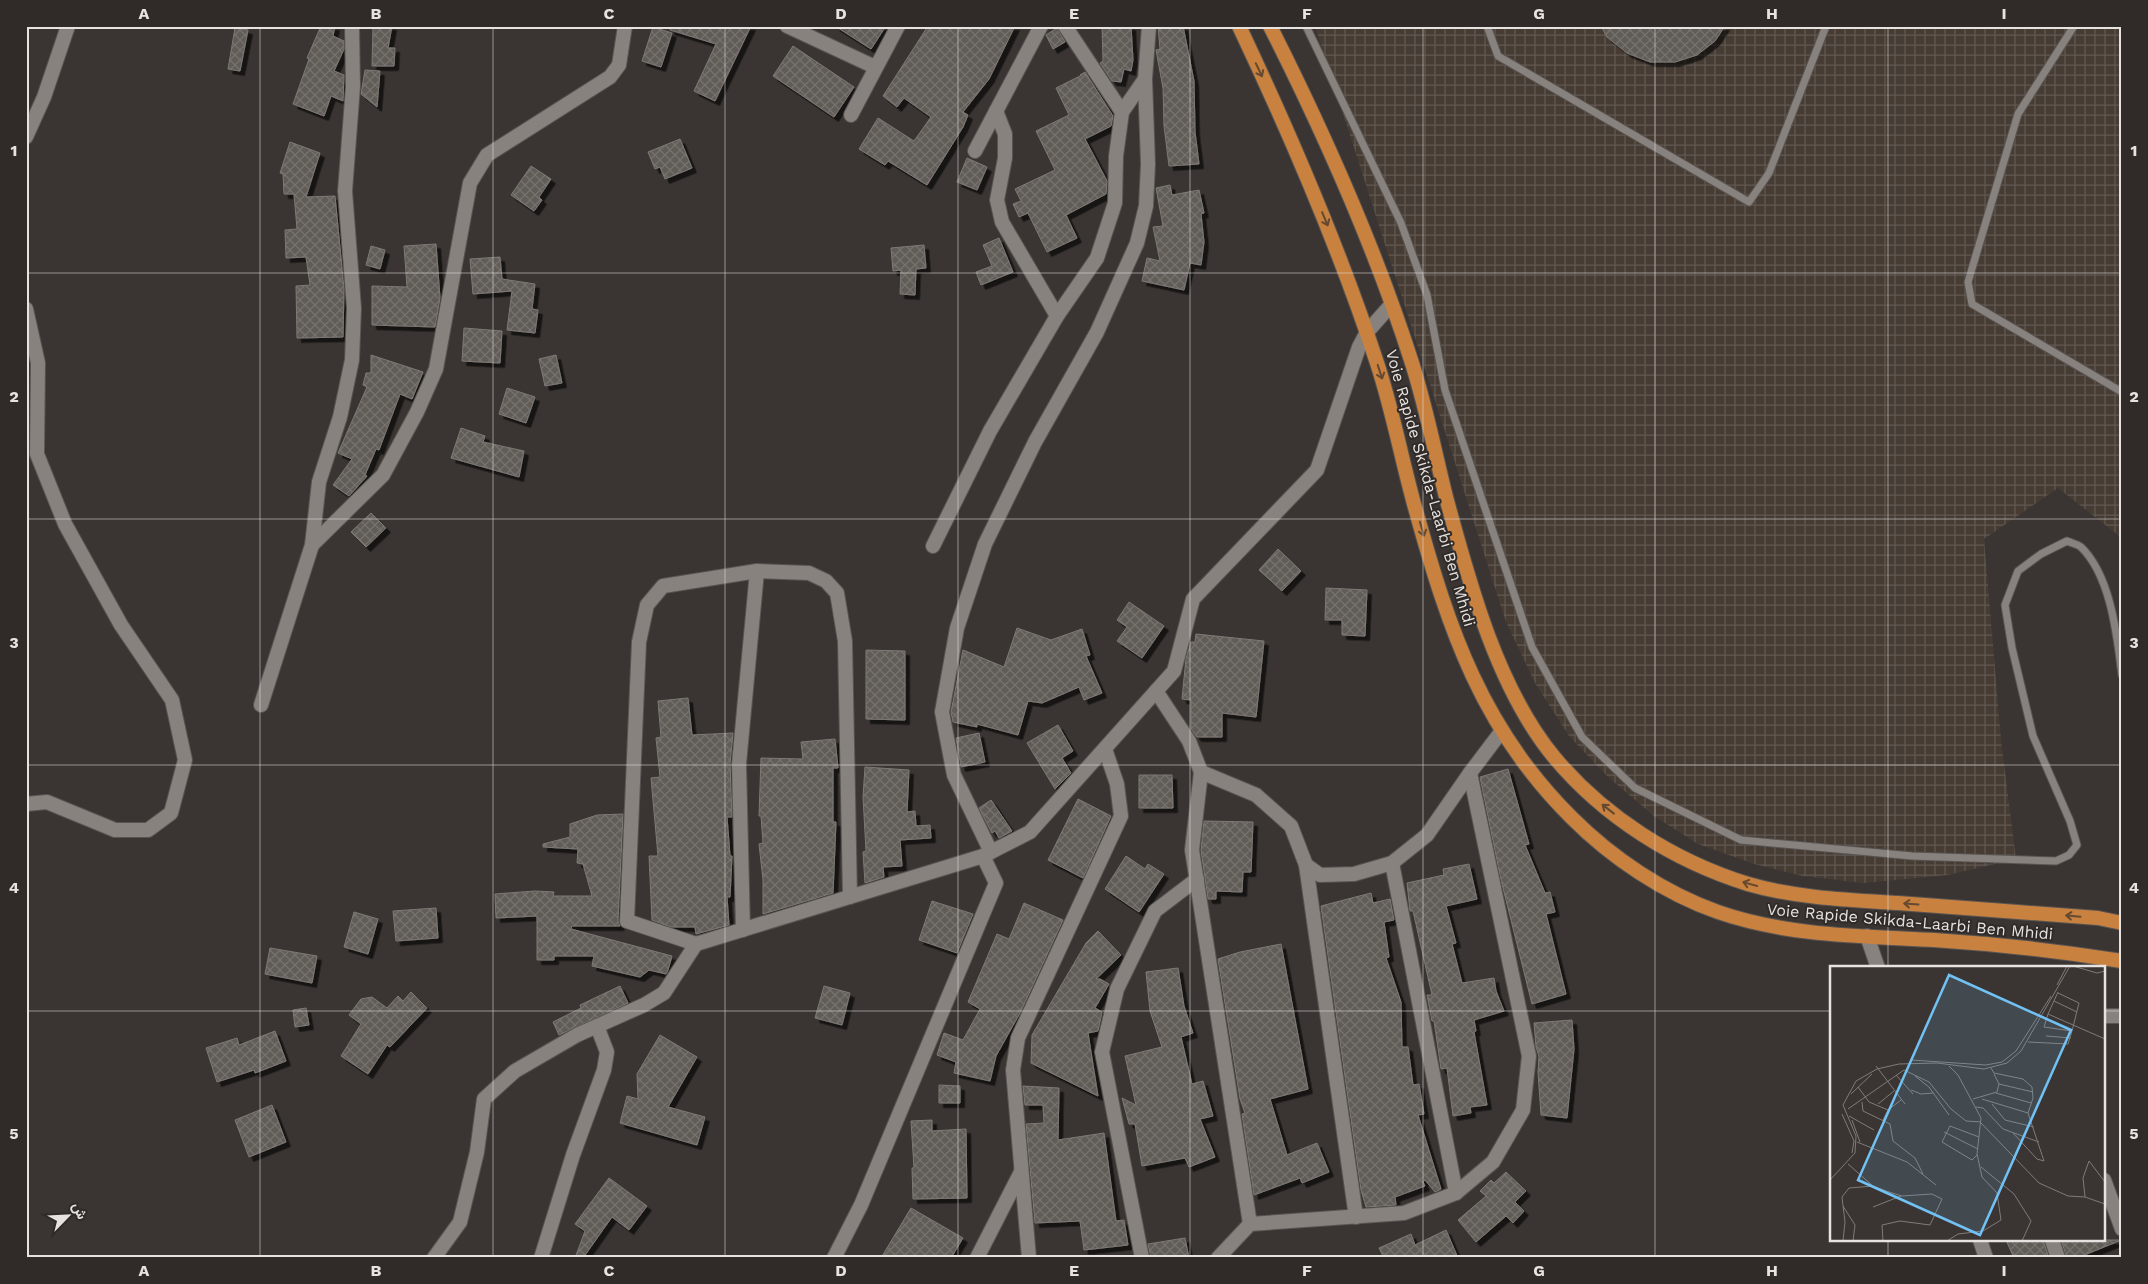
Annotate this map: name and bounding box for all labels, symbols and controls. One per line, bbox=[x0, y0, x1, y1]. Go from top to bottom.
text: A bbox=[139, 4, 150, 23]
text: B bbox=[371, 4, 382, 23]
text: C bbox=[604, 4, 615, 23]
text: D bbox=[835, 4, 847, 23]
text: E bbox=[1069, 4, 1079, 23]
text: F bbox=[1302, 4, 1312, 23]
text: G bbox=[1533, 4, 1545, 23]
text: H bbox=[1766, 4, 1778, 23]
text: I bbox=[2001, 4, 2007, 23]
one-way arrow bbox=[1255, 62, 1265, 77]
text: 1 bbox=[11, 141, 17, 160]
text: 1 bbox=[2131, 141, 2137, 160]
one-way arrow bbox=[1320, 211, 1330, 226]
street label: Voie Rapide Skikda-Laarbi Ben Mhidi bbox=[1382, 347, 1479, 629]
one-way arrow bbox=[1376, 364, 1385, 379]
text: 2 bbox=[9, 387, 19, 406]
text: 2 bbox=[2129, 387, 2139, 406]
one-way arrow bbox=[1417, 521, 1427, 537]
text: 3 bbox=[9, 633, 19, 652]
text: 3 bbox=[2129, 633, 2139, 652]
one-way arrow bbox=[1601, 804, 1614, 815]
text: 4 bbox=[9, 878, 19, 897]
text: 4 bbox=[2129, 878, 2139, 897]
one-way arrow bbox=[1743, 879, 1759, 889]
street label: Voie Rapide Skikda-Laarbi Ben Mhidi bbox=[1766, 900, 2054, 943]
one-way arrow bbox=[1904, 900, 1920, 909]
one-way arrow bbox=[2066, 912, 2082, 921]
inset map bbox=[1830, 966, 2106, 1242]
text: 5 bbox=[9, 1124, 19, 1143]
text: 5 bbox=[2129, 1124, 2139, 1143]
north arrow bbox=[42, 1192, 92, 1242]
text: ش bbox=[68, 1200, 91, 1222]
text: A bbox=[139, 1261, 150, 1280]
text: B bbox=[371, 1261, 382, 1280]
text: C bbox=[604, 1261, 615, 1280]
text: D bbox=[835, 1261, 847, 1280]
text: E bbox=[1069, 1261, 1079, 1280]
text: F bbox=[1302, 1261, 1312, 1280]
text: G bbox=[1533, 1261, 1545, 1280]
text: H bbox=[1766, 1261, 1778, 1280]
text: I bbox=[2001, 1261, 2007, 1280]

